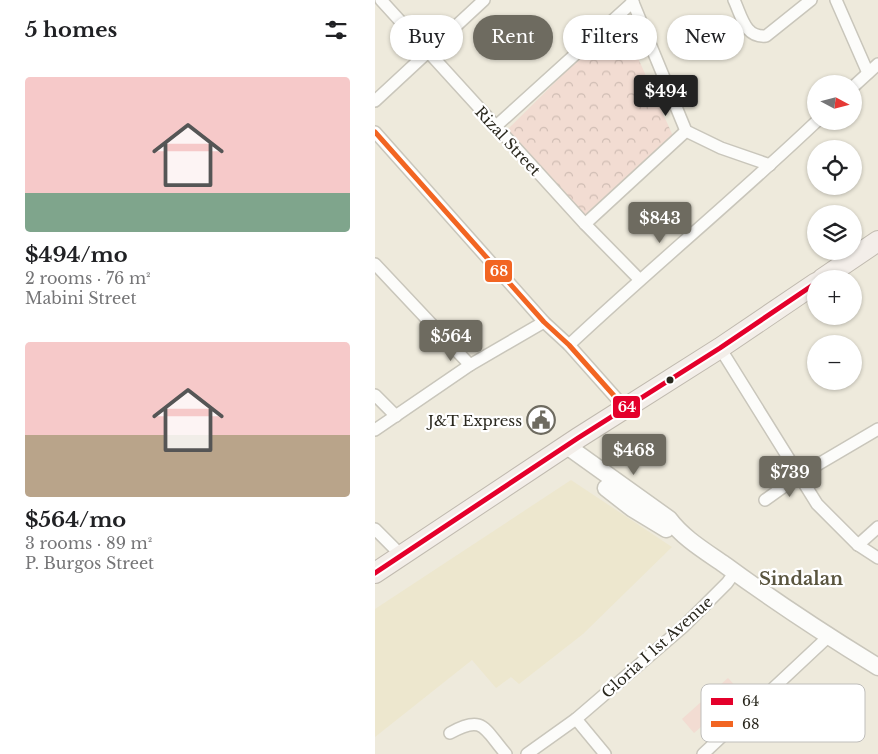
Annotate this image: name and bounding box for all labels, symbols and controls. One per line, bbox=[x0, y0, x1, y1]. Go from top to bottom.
chip: Buy bbox=[390, 15, 463, 60]
chip: Rent bbox=[473, 15, 553, 60]
chip: Filters bbox=[563, 15, 657, 60]
chip: New bbox=[667, 15, 744, 60]
icon: filters bbox=[322, 16, 350, 44]
text: 5 homes bbox=[25, 17, 117, 43]
pin: $494 bbox=[636, 74, 696, 117]
north arrow bbox=[807, 75, 863, 130]
map controls bbox=[807, 75, 862, 390]
text: $494 bbox=[645, 81, 687, 101]
street label: Rizal Street bbox=[471, 102, 545, 180]
icon: home bbox=[143, 110, 233, 200]
button: locate bbox=[807, 140, 862, 195]
pin: $843 bbox=[630, 202, 690, 244]
button: layers bbox=[807, 205, 862, 260]
text: $843 bbox=[639, 208, 681, 228]
text: $494/mo bbox=[25, 242, 128, 268]
line badge: 68 bbox=[484, 259, 513, 283]
text: 68 bbox=[490, 262, 508, 280]
text: 2 rooms · 76 m² bbox=[25, 268, 151, 288]
button: + bbox=[807, 270, 862, 325]
text: Mabini Street bbox=[25, 288, 136, 308]
pin: $564 bbox=[421, 320, 481, 362]
text: $564 bbox=[430, 326, 472, 346]
button: − bbox=[807, 335, 862, 390]
icon: home bbox=[143, 375, 233, 465]
unlabelled marker bbox=[665, 375, 675, 385]
line badge: 64 bbox=[612, 395, 641, 419]
text: 64 bbox=[618, 398, 636, 416]
public building icon: J&T Express bbox=[526, 405, 556, 435]
place label: J&T Express bbox=[426, 411, 522, 430]
pin: $468 bbox=[604, 434, 664, 476]
text: $468 bbox=[613, 440, 655, 460]
pin: $739 bbox=[760, 456, 820, 498]
text: $739 bbox=[770, 462, 810, 482]
text: $564/mo bbox=[25, 507, 126, 533]
text: 3 rooms · 89 m² bbox=[25, 533, 152, 553]
text: P. Burgos Street bbox=[25, 553, 154, 573]
district label: Sindalan bbox=[759, 568, 843, 590]
street label: Gloria I 1st Avenue bbox=[598, 592, 716, 702]
legend bbox=[701, 684, 865, 742]
text: 64 bbox=[742, 692, 759, 710]
text: 68 bbox=[742, 715, 760, 733]

